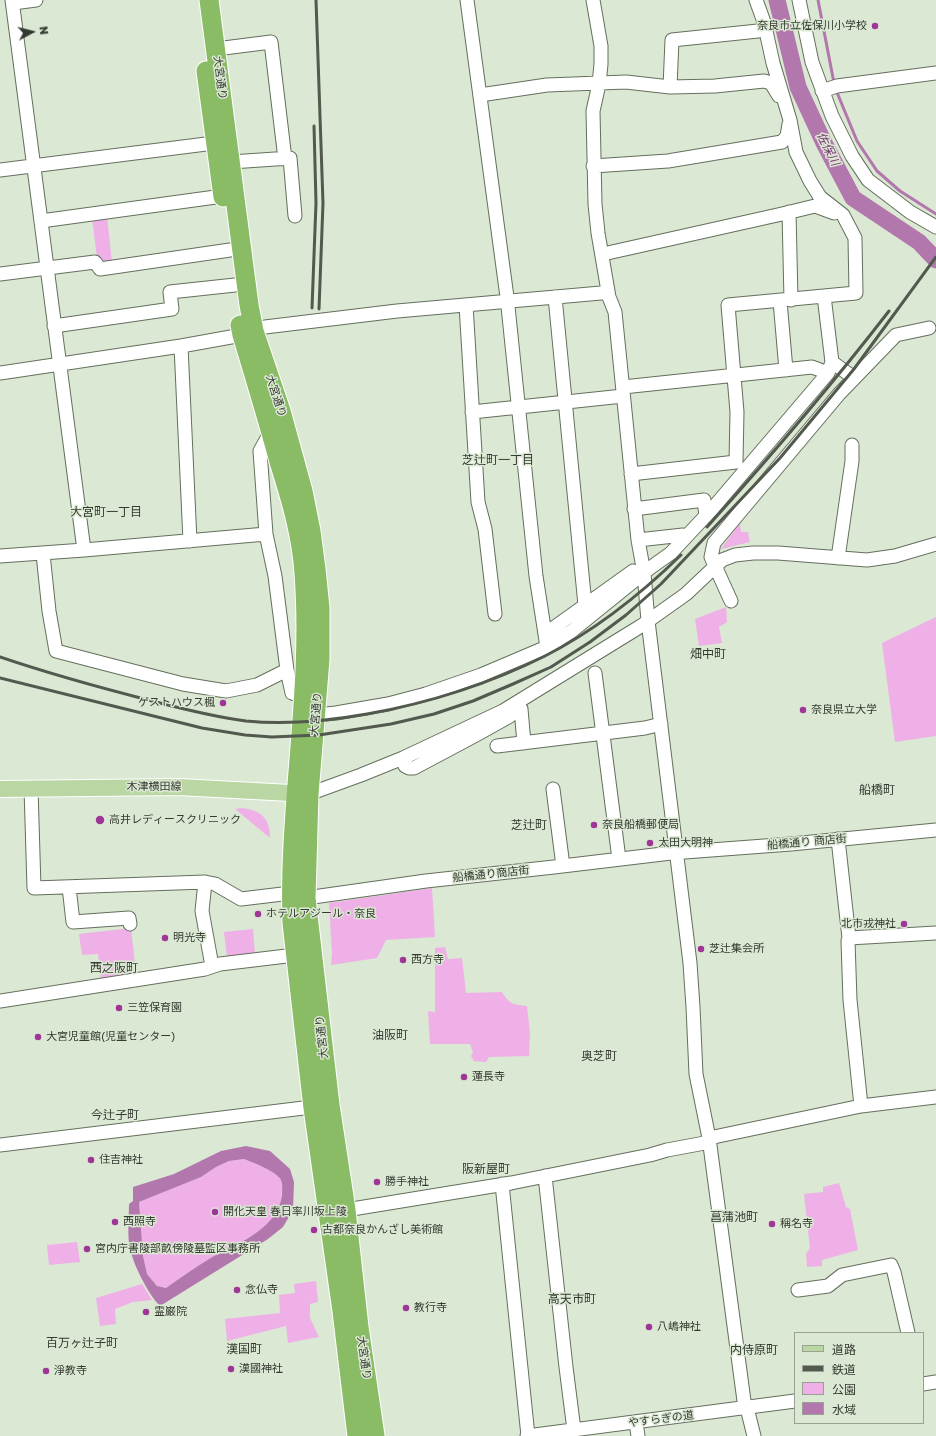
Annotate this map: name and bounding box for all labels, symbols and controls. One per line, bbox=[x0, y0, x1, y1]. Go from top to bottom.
north arrow bbox=[12, 12, 52, 52]
place label: 奈良市立佐保川小学校 bbox=[757, 19, 867, 33]
marker: 奈良市立佐保川小学校 bbox=[870, 21, 880, 31]
text: N bbox=[37, 26, 51, 35]
street label: 大宮通り bbox=[211, 55, 229, 101]
water label: 佐保川 bbox=[813, 130, 843, 168]
street label: 大宮通り bbox=[263, 373, 289, 419]
district label: 芝辻町一丁目 bbox=[462, 453, 534, 467]
district label: 大宮町一丁目 bbox=[70, 505, 142, 519]
district label: 畑中町 bbox=[690, 647, 726, 661]
street label: 大宮通り bbox=[308, 692, 324, 736]
place label: ゲストハウス楓 bbox=[138, 696, 215, 710]
marker: ゲストハウス楓 bbox=[218, 698, 228, 708]
place label: 奈良県立大学 bbox=[811, 703, 877, 717]
marker: 奈良県立大学 bbox=[798, 705, 808, 715]
street label: 木津横田線 bbox=[127, 780, 181, 794]
district label: 船橋町 bbox=[859, 783, 895, 797]
place label: 高井レディースクリニック bbox=[109, 813, 241, 827]
marker: 高井レディースクリニック bbox=[94, 814, 106, 826]
district label: 芝辻町 bbox=[511, 818, 547, 832]
place label: 奈良船橋郵便局 bbox=[602, 818, 679, 832]
marker: 奈良船橋郵便局 bbox=[589, 820, 599, 830]
street label: 船橋通り 商店街 bbox=[767, 832, 847, 852]
place label: 太田大明神 bbox=[658, 836, 713, 850]
marker: 太田大明神 bbox=[645, 838, 655, 848]
street label: 船橋通り商店街 bbox=[452, 863, 530, 885]
place label: ホテルアジール・奈良 bbox=[266, 907, 376, 921]
marker: ホテルアジール・奈良 bbox=[253, 909, 263, 919]
place label: 北市戎神社 bbox=[841, 917, 896, 931]
marker: 北市戎神社 bbox=[899, 919, 909, 929]
place label: 明光寺 bbox=[173, 931, 206, 945]
marker: 明光寺 bbox=[160, 933, 170, 943]
place label: 芝辻集会所 bbox=[709, 942, 764, 956]
marker: 芝辻集会所 bbox=[696, 944, 706, 954]
place label: 西方寺 bbox=[411, 953, 444, 967]
marker: 西方寺 bbox=[398, 955, 408, 965]
district label: 西之阪町 bbox=[90, 961, 138, 975]
place label: 三笠保育園 bbox=[127, 1001, 182, 1015]
marker: 三笠保育園 bbox=[114, 1003, 124, 1013]
street label: 大宮通り bbox=[313, 1014, 331, 1060]
district label: 油阪町 bbox=[372, 1028, 408, 1042]
place label: 大宮児童館(児童センター) bbox=[46, 1030, 175, 1044]
marker: 大宮児童館(児童センター) bbox=[33, 1032, 43, 1042]
district label: 奥芝町 bbox=[581, 1049, 617, 1063]
place label: 蓮長寺 bbox=[472, 1070, 505, 1084]
marker: 蓮長寺 bbox=[459, 1072, 469, 1082]
district label: 今辻子町 bbox=[91, 1108, 139, 1122]
place label: 住吉神社 bbox=[99, 1153, 143, 1167]
marker: 住吉神社 bbox=[86, 1155, 96, 1165]
district label: 阪新屋町 bbox=[462, 1162, 510, 1176]
place label: 勝手神社 bbox=[385, 1175, 429, 1189]
marker: 勝手神社 bbox=[372, 1177, 382, 1187]
place label: 開化天皇 春日率川坂上陵 bbox=[223, 1205, 347, 1219]
marker: 開化天皇 春日率川坂上陵 bbox=[210, 1207, 220, 1217]
district label: 菖蒲池町 bbox=[710, 1210, 758, 1224]
place label: 西照寺 bbox=[123, 1215, 156, 1229]
marker: 西照寺 bbox=[110, 1217, 120, 1227]
place label: 稱名寺 bbox=[780, 1217, 813, 1231]
marker: 稱名寺 bbox=[767, 1219, 777, 1229]
place label: 古都奈良かんざし美術館 bbox=[322, 1223, 443, 1237]
marker: 古都奈良かんざし美術館 bbox=[309, 1225, 319, 1235]
place label: 宮内庁書陵部畝傍陵墓監区事務所 bbox=[95, 1242, 260, 1256]
marker: 宮内庁書陵部畝傍陵墓監区事務所 bbox=[82, 1244, 92, 1254]
place label: 念仏寺 bbox=[245, 1283, 278, 1297]
marker: 念仏寺 bbox=[232, 1285, 242, 1295]
district label: 高天市町 bbox=[548, 1292, 596, 1306]
place label: 教行寺 bbox=[414, 1301, 447, 1315]
marker: 教行寺 bbox=[401, 1303, 411, 1313]
place label: 霊巌院 bbox=[154, 1305, 187, 1319]
marker: 霊巌院 bbox=[141, 1307, 151, 1317]
place label: 八嶋神社 bbox=[657, 1320, 701, 1334]
marker: 八嶋神社 bbox=[644, 1322, 654, 1332]
legend bbox=[794, 1332, 924, 1424]
street label: 大宮通り bbox=[354, 1335, 374, 1381]
district label: 百万ヶ辻子町 bbox=[46, 1336, 118, 1350]
district label: 漢国町 bbox=[226, 1342, 262, 1356]
text: 道路 bbox=[832, 1342, 856, 1357]
district label: 内侍原町 bbox=[730, 1343, 778, 1357]
place label: 漢國神社 bbox=[239, 1362, 283, 1376]
text: 鉄道 bbox=[832, 1362, 856, 1377]
place label: 淨教寺 bbox=[54, 1364, 87, 1378]
marker: 漢國神社 bbox=[226, 1364, 236, 1374]
marker: 淨教寺 bbox=[41, 1366, 51, 1376]
text: 公園 bbox=[832, 1382, 856, 1397]
text: 水域 bbox=[832, 1402, 856, 1417]
street label: やすらぎの道 bbox=[627, 1408, 695, 1430]

